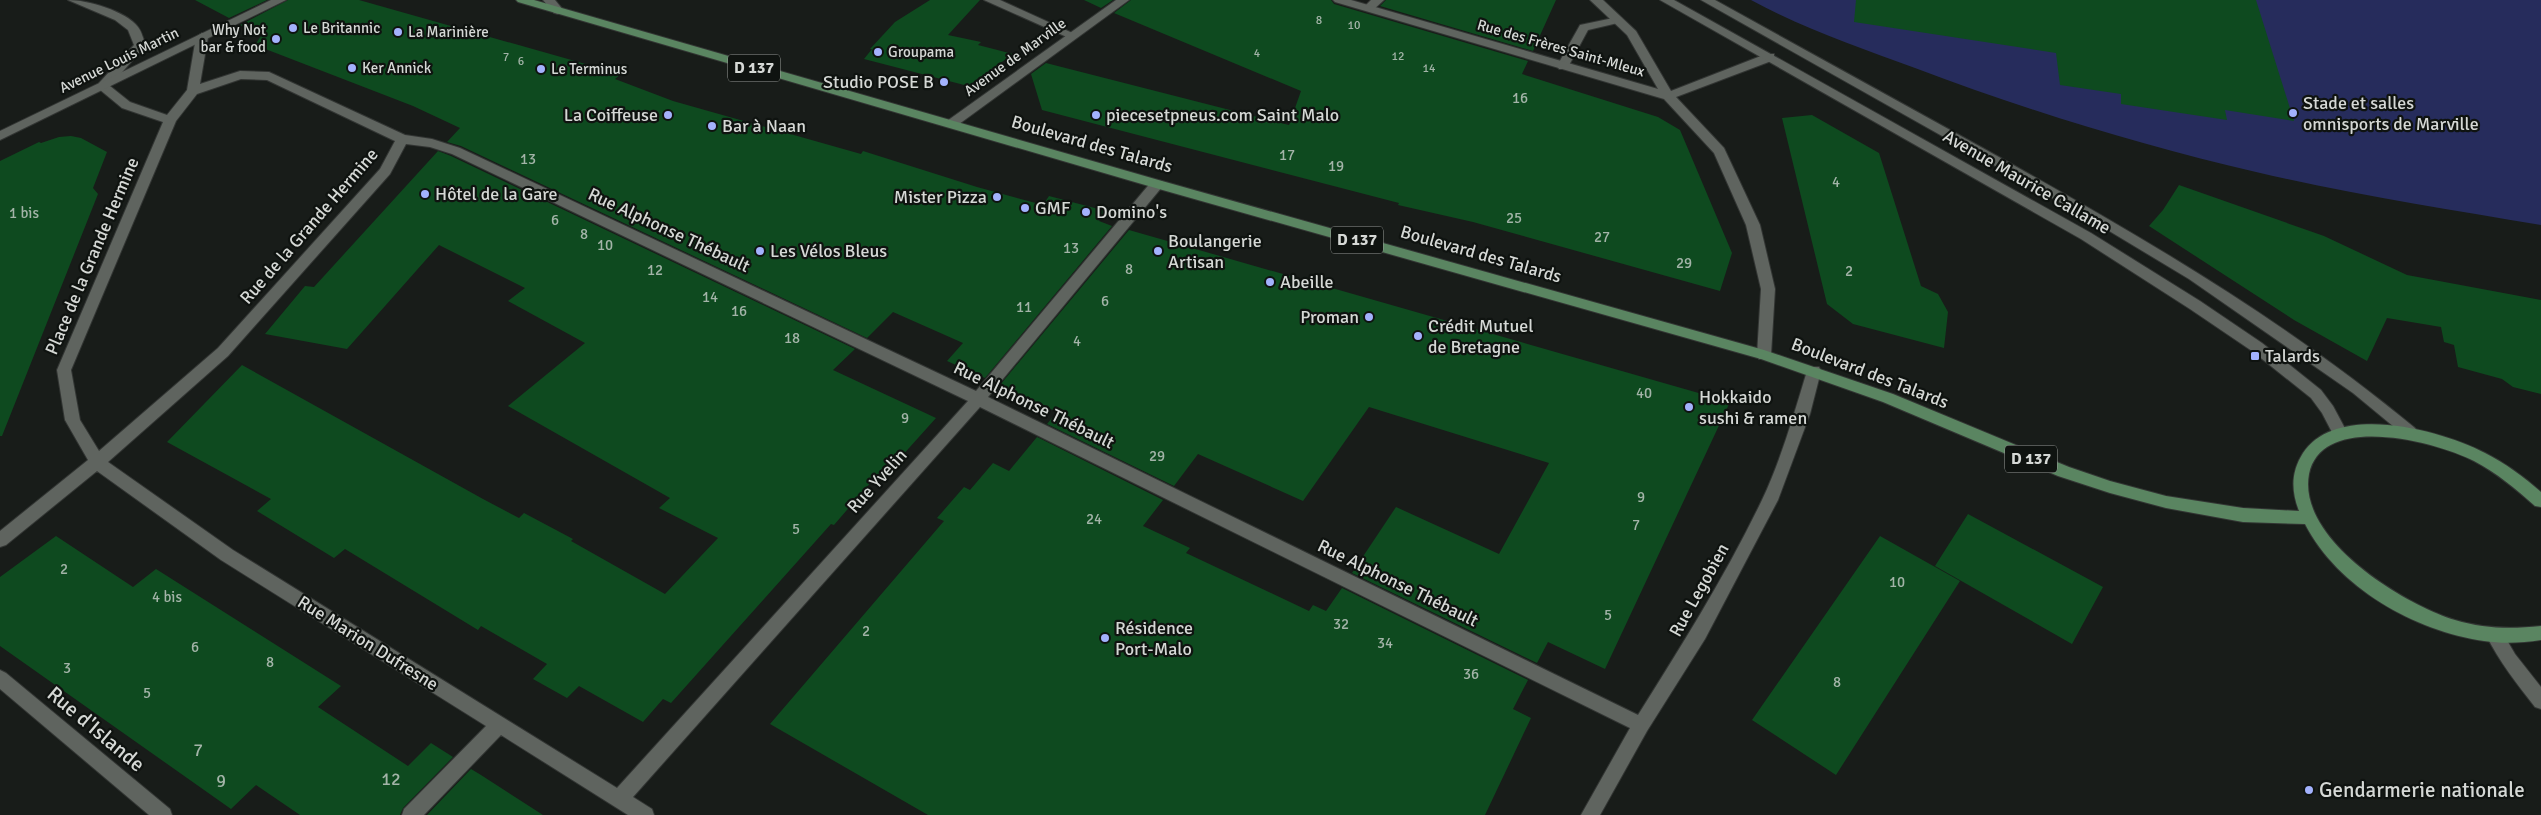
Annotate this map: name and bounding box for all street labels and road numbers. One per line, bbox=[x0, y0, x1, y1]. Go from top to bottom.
street label: Avenue de Marville bbox=[961, 14, 1069, 100]
street label: Rue des Frères Saint-Mleux bbox=[1475, 15, 1647, 81]
street label: Avenue Louis Martin bbox=[56, 23, 182, 97]
road number: D 137 bbox=[728, 54, 780, 82]
street label: Boulevard des Talards bbox=[1009, 110, 1175, 178]
street label: Avenue Maurice Callame bbox=[1939, 125, 2115, 239]
street label: Rue de la Grande Hermine bbox=[235, 144, 383, 308]
street label: Place de la Grande Hermine bbox=[40, 154, 144, 358]
street label: Rue Alphonse Thébault bbox=[585, 183, 753, 277]
street label: Boulevard des Talards bbox=[1398, 220, 1564, 288]
road number: D 137 bbox=[1331, 226, 1383, 254]
street label: Boulevard des Talards bbox=[1788, 333, 1952, 413]
street label: Rue Alphonse Thébault bbox=[950, 357, 1118, 453]
street label: Rue Yvelin bbox=[842, 444, 912, 518]
road number: D 137 bbox=[2005, 446, 2057, 472]
street label: Rue Alphonse Thébault bbox=[1314, 535, 1482, 631]
street label: Rue Legobien bbox=[1664, 540, 1734, 640]
street label: Rue Marion Dufresne bbox=[294, 591, 442, 695]
street label: Rue d'Islande bbox=[42, 681, 150, 777]

